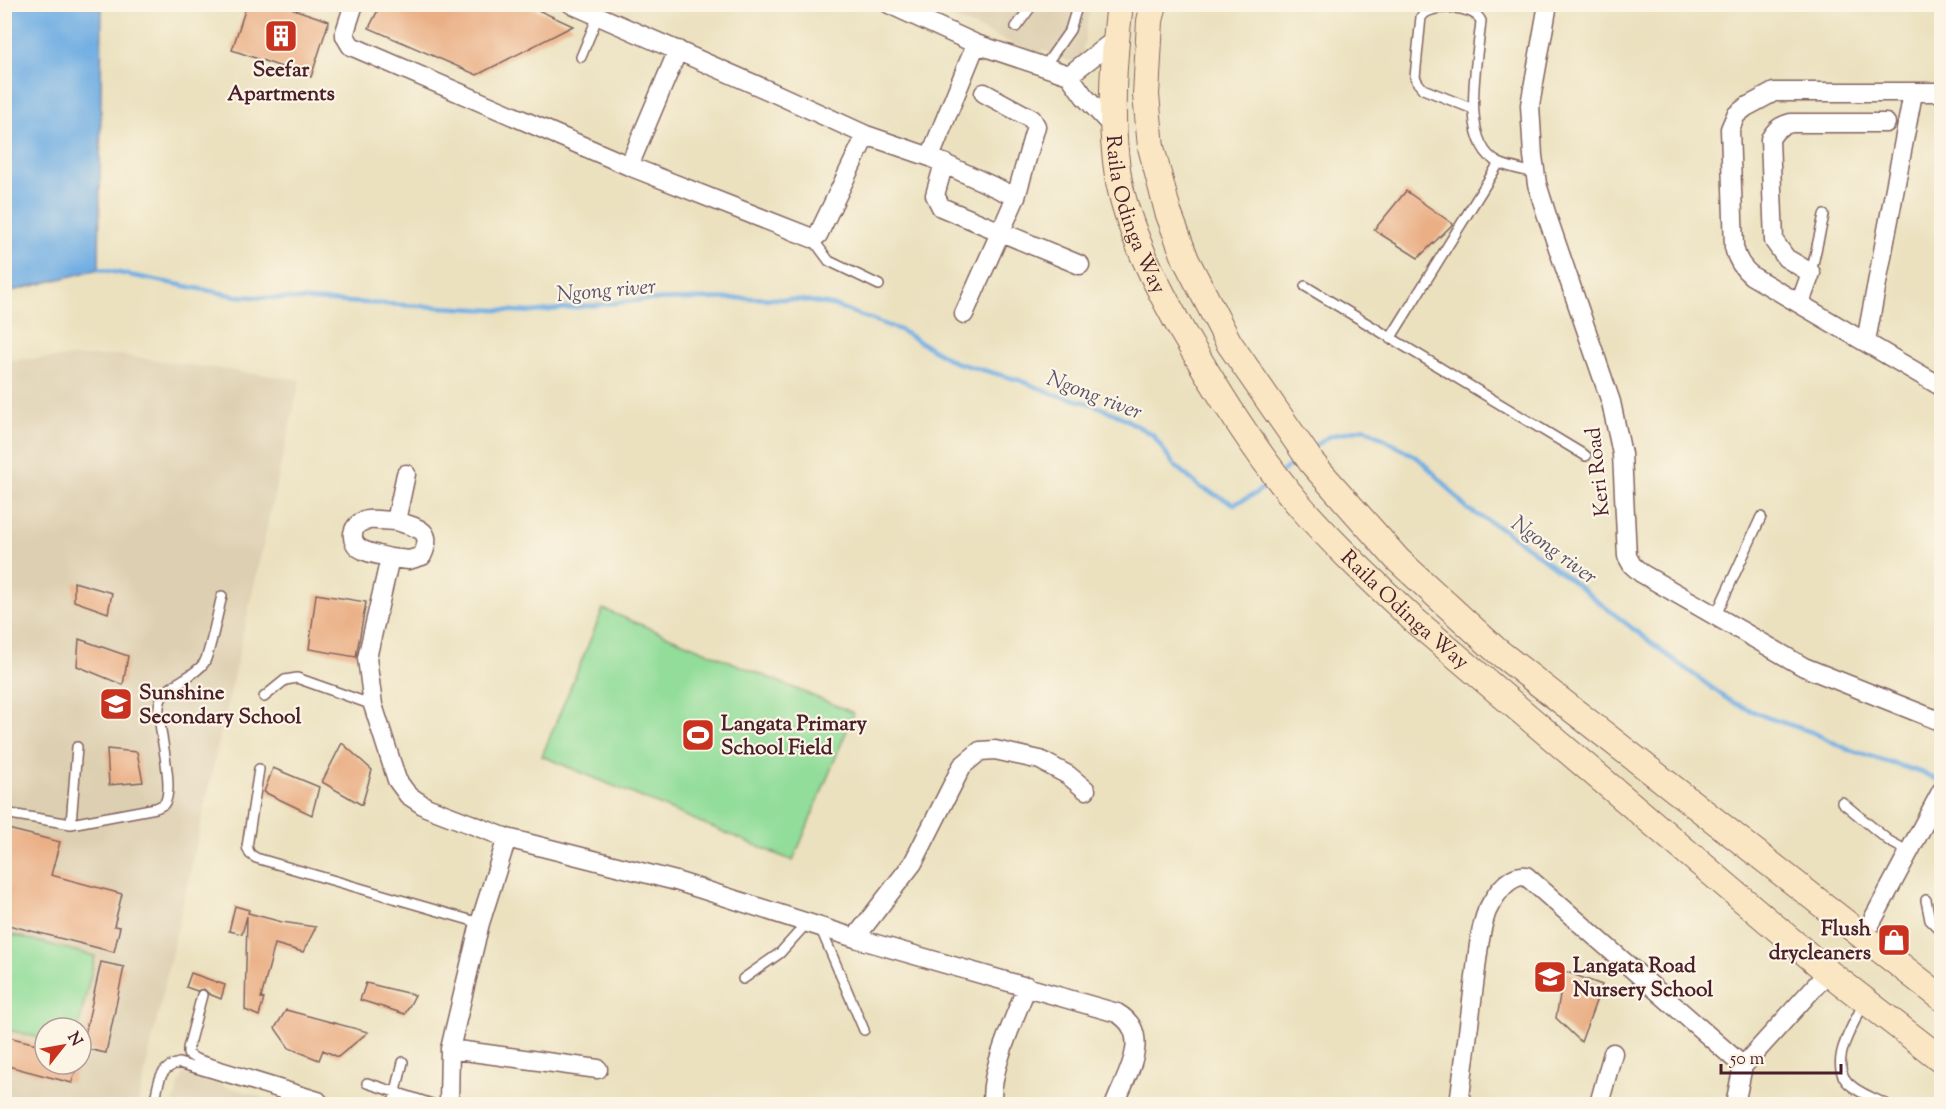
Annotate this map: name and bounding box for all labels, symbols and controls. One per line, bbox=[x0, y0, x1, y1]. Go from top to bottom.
building icon: Seefar Apartments bbox=[263, 18, 299, 54]
place label: Seefar Apartments bbox=[227, 56, 335, 110]
street label: Raila Odinga Way bbox=[1097, 134, 1173, 300]
water label: Ngong river bbox=[555, 272, 658, 312]
water label: Ngong river bbox=[1042, 364, 1146, 430]
street label: Keri Road bbox=[1579, 426, 1619, 518]
water label: Ngong river bbox=[1504, 509, 1603, 594]
street label: Raila Odinga Way bbox=[1333, 544, 1475, 678]
place label: Sunshine Secondary School bbox=[139, 679, 301, 733]
school or university icon: Sunshine Secondary School bbox=[98, 686, 134, 722]
place label: Langata Primary School Field bbox=[721, 710, 868, 764]
sports icon: Langata Primary School Field bbox=[680, 717, 716, 753]
place label: Flush drycleaners bbox=[1769, 915, 1872, 969]
shop icon: Flush drycleaners bbox=[1876, 922, 1912, 958]
place label: Langata Road Nursery School bbox=[1573, 952, 1713, 1006]
school or university icon: Langata Road Nursery School bbox=[1532, 959, 1568, 995]
north arrow bbox=[33, 1016, 93, 1076]
text: N bbox=[61, 1028, 87, 1051]
scale bar bbox=[1721, 1037, 1841, 1075]
text: 50 m bbox=[1729, 1047, 1765, 1073]

